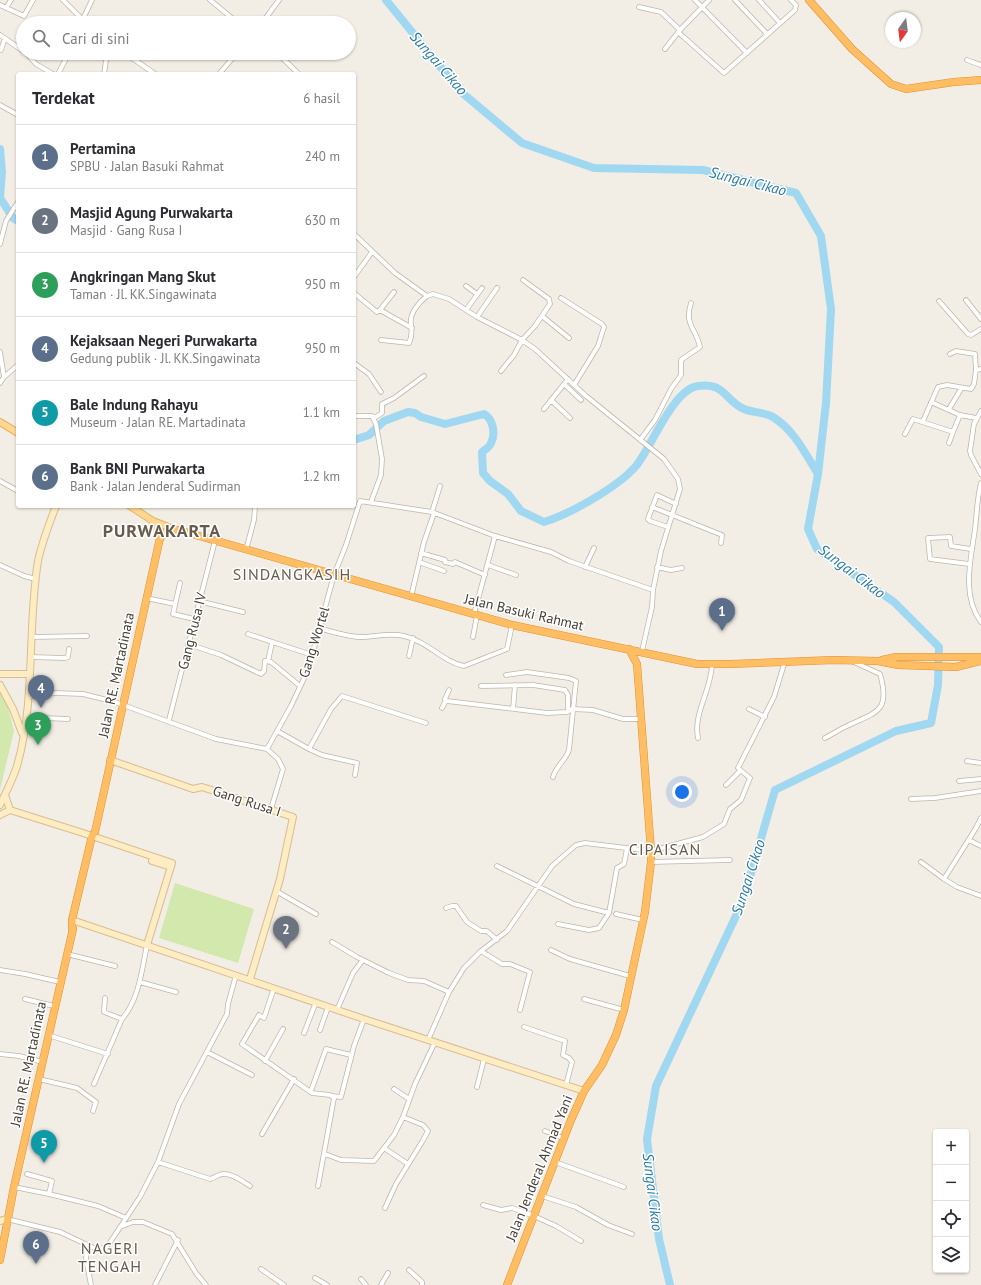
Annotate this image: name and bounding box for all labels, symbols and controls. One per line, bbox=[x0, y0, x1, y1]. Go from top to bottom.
north arrow bbox=[885, 12, 921, 48]
search box bbox=[16, 16, 356, 60]
icon: search bbox=[30, 27, 52, 49]
water label: Sungai Cikao bbox=[406, 27, 472, 99]
text: Cari di sini bbox=[62, 29, 130, 48]
text: Terdekat bbox=[32, 87, 95, 109]
text: 6 hasil bbox=[303, 90, 340, 107]
text: Pertamina bbox=[70, 139, 136, 158]
text: 1 bbox=[41, 148, 49, 165]
text: 240 m bbox=[305, 148, 340, 165]
text: SPBU · Jalan Basuki Rahmat bbox=[70, 158, 224, 175]
water label: Sungai Cikao bbox=[708, 162, 788, 200]
text: Masjid Agung Purwakarta bbox=[70, 203, 233, 222]
text: 2 bbox=[41, 212, 49, 229]
text: 630 m bbox=[305, 212, 340, 229]
text: Masjid · Gang Rusa I bbox=[70, 222, 182, 239]
text: Angkringan Mang Skut bbox=[70, 267, 216, 286]
text: 3 bbox=[41, 276, 49, 293]
text: 950 m bbox=[305, 276, 340, 293]
text: Taman · Jl. KK.Singawinata bbox=[70, 286, 217, 303]
text: Kejaksaan Negeri Purwakarta bbox=[70, 331, 257, 350]
text: 4 bbox=[41, 340, 49, 357]
text: 950 m bbox=[305, 340, 340, 357]
text: Gedung publik · Jl. KK.Singawinata bbox=[70, 350, 261, 367]
text: Bale Indung Rahayu bbox=[70, 395, 198, 414]
text: 5 bbox=[41, 404, 49, 421]
text: 1.1 km bbox=[303, 404, 340, 421]
text: Museum · Jalan RE. Martadinata bbox=[70, 414, 246, 431]
text: Bank BNI Purwakarta bbox=[70, 459, 205, 478]
text: 6 bbox=[41, 468, 49, 485]
text: 1.2 km bbox=[303, 468, 340, 485]
text: Bank · Jalan Jenderal Sudirman bbox=[70, 478, 241, 495]
district label: PURWAKARTA bbox=[103, 519, 221, 542]
water label: Sungai Cikao bbox=[815, 540, 889, 602]
district label: SINDANGKASIH bbox=[233, 564, 351, 584]
street label: Jalan Basuki Rahmat bbox=[462, 589, 586, 635]
street label: Gang Rusa IV bbox=[174, 591, 210, 671]
pin: 1 bbox=[709, 598, 735, 631]
street label: Gang Wortel bbox=[295, 604, 333, 680]
street label: Jalan RE. Martadinata bbox=[94, 611, 138, 740]
pin: 4 bbox=[28, 675, 54, 708]
pin: 3 bbox=[25, 712, 51, 745]
street label: Gang Rusa I bbox=[211, 781, 283, 821]
your location bbox=[672, 782, 692, 802]
water label: Sungai Cikao bbox=[727, 837, 769, 917]
district label: CIPAISAN bbox=[629, 839, 701, 859]
pin: 2 bbox=[273, 916, 299, 949]
street label: Jalan RE. Martadinata bbox=[6, 1000, 50, 1129]
street label: Jalan Jenderal Ahmad Yani bbox=[501, 1092, 577, 1245]
map controls bbox=[933, 1129, 969, 1273]
button: + bbox=[933, 1129, 969, 1165]
pin: 5 bbox=[31, 1130, 57, 1163]
water label: Sungai Cikao bbox=[639, 1152, 667, 1232]
button: − bbox=[933, 1165, 969, 1201]
button: locate bbox=[933, 1201, 969, 1237]
pin: 6 bbox=[23, 1231, 49, 1264]
button: layers bbox=[933, 1237, 969, 1273]
district label: NAGERI TENGAH bbox=[78, 1238, 142, 1276]

